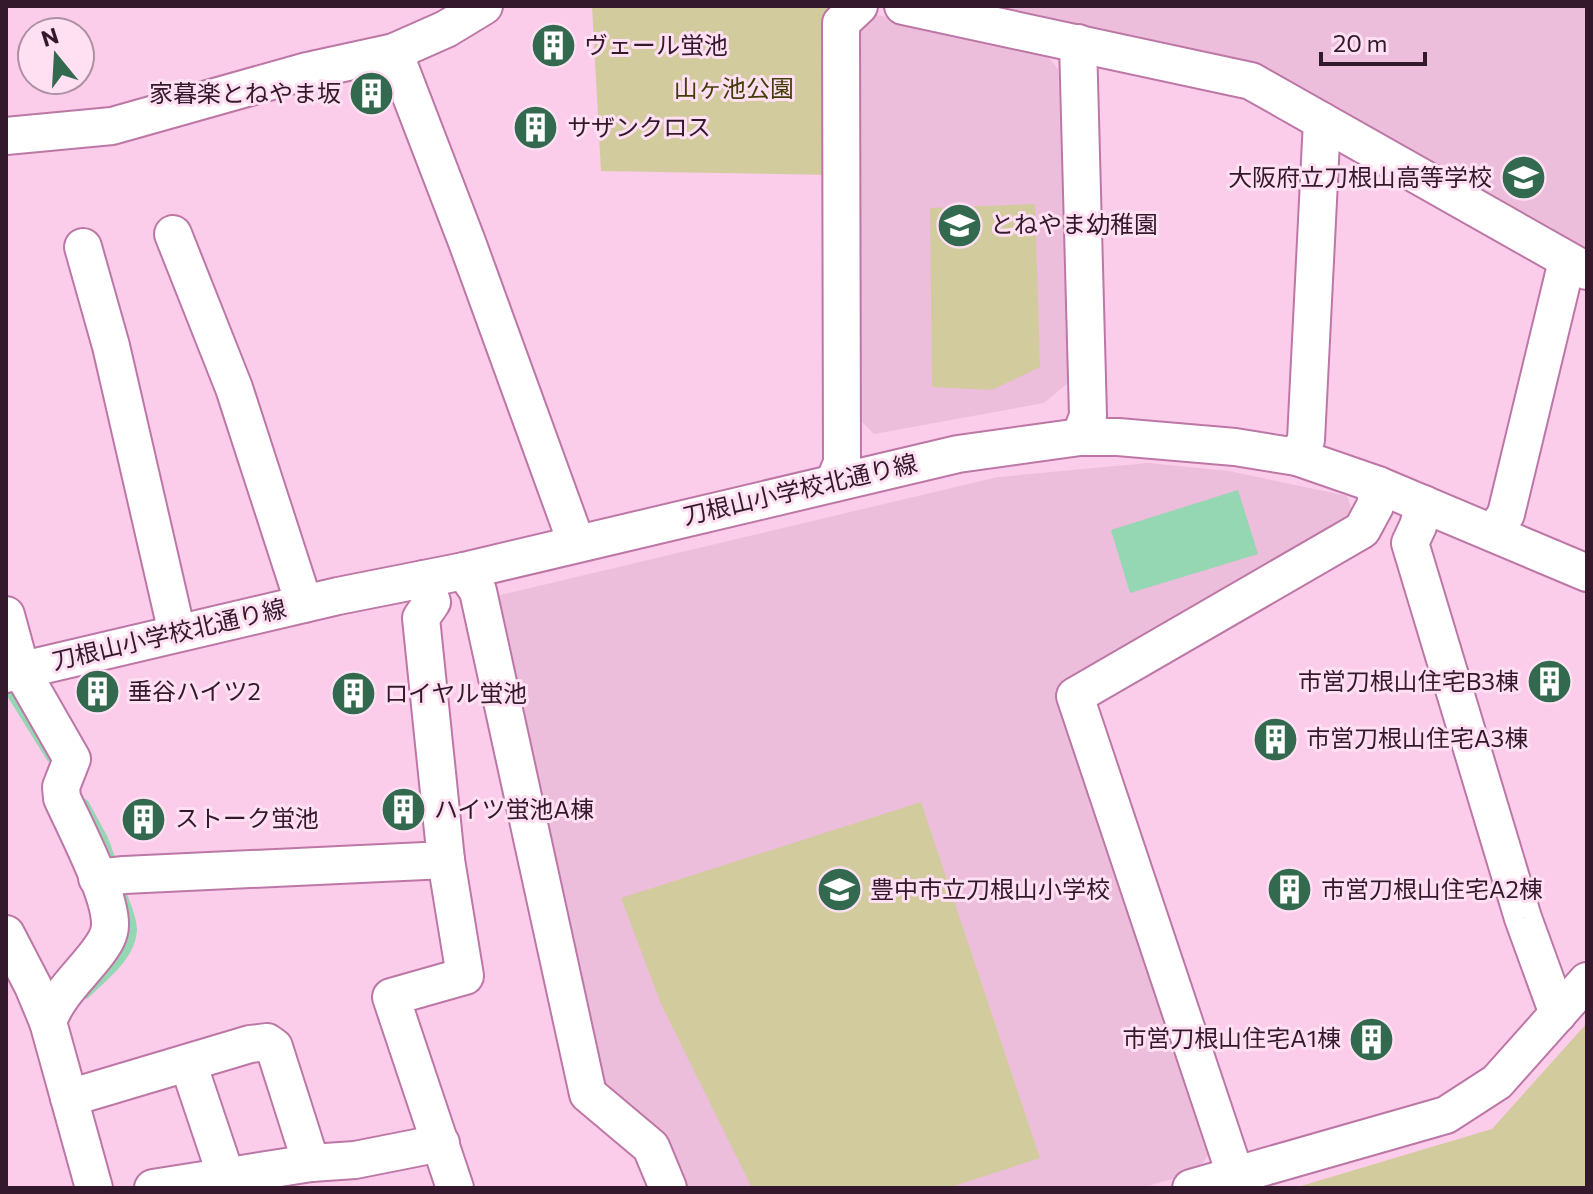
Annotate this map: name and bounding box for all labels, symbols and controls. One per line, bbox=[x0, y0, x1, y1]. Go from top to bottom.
north arrow bbox=[16, 16, 96, 96]
scale bar bbox=[1321, 16, 1425, 66]
text: N bbox=[38, 21, 62, 52]
building icon: ヴェール蛍池 bbox=[529, 22, 577, 70]
text: 20 m bbox=[1333, 28, 1387, 57]
place label: ヴェール蛍池 bbox=[584, 30, 728, 59]
building icon: 家暮楽とねやま坂 bbox=[348, 70, 396, 118]
park label: 山ヶ池公園 bbox=[674, 73, 794, 102]
place label: 家暮楽とねやま坂 bbox=[149, 78, 341, 107]
building icon: サザンクロス bbox=[512, 104, 560, 152]
place label: サザンクロス bbox=[567, 112, 711, 141]
school or university icon: 大阪府立刀根山高等学校 bbox=[1499, 154, 1547, 202]
place label: 大阪府立刀根山高等学校 bbox=[1228, 162, 1492, 191]
school or university icon: とねやま幼稚園 bbox=[935, 201, 983, 249]
place label: とねやま幼稚園 bbox=[990, 209, 1158, 238]
street label: 刀根山小学校北通り線 bbox=[679, 447, 920, 530]
street label: 刀根山小学校北通り線 bbox=[48, 592, 289, 675]
building icon: 市営刀根山住宅B3棟 bbox=[1526, 658, 1574, 706]
place label: 市営刀根山住宅B3棟 bbox=[1298, 666, 1519, 695]
building icon: 垂谷ハイツ2 bbox=[73, 668, 121, 716]
building icon: ロイヤル蛍池 bbox=[329, 670, 377, 718]
place label: 垂谷ハイツ2 bbox=[128, 676, 261, 705]
place label: ロイヤル蛍池 bbox=[384, 678, 527, 707]
building icon: 市営刀根山住宅A3棟 bbox=[1251, 715, 1299, 763]
place label: 市営刀根山住宅A3棟 bbox=[1306, 723, 1528, 752]
building icon: ハイツ蛍池A棟 bbox=[379, 786, 427, 834]
place label: ハイツ蛍池A棟 bbox=[434, 794, 594, 823]
building icon: ストーク蛍池 bbox=[120, 795, 168, 843]
place label: ストーク蛍池 bbox=[175, 803, 319, 832]
school or university icon: 豊中市立刀根山小学校 bbox=[815, 866, 863, 914]
building icon: 市営刀根山住宅A2棟 bbox=[1266, 866, 1314, 914]
place label: 豊中市立刀根山小学校 bbox=[870, 874, 1110, 903]
place label: 市営刀根山住宅A2棟 bbox=[1321, 874, 1543, 903]
building icon: 市営刀根山住宅A1棟 bbox=[1348, 1015, 1396, 1063]
place label: 市営刀根山住宅A1棟 bbox=[1122, 1023, 1341, 1052]

